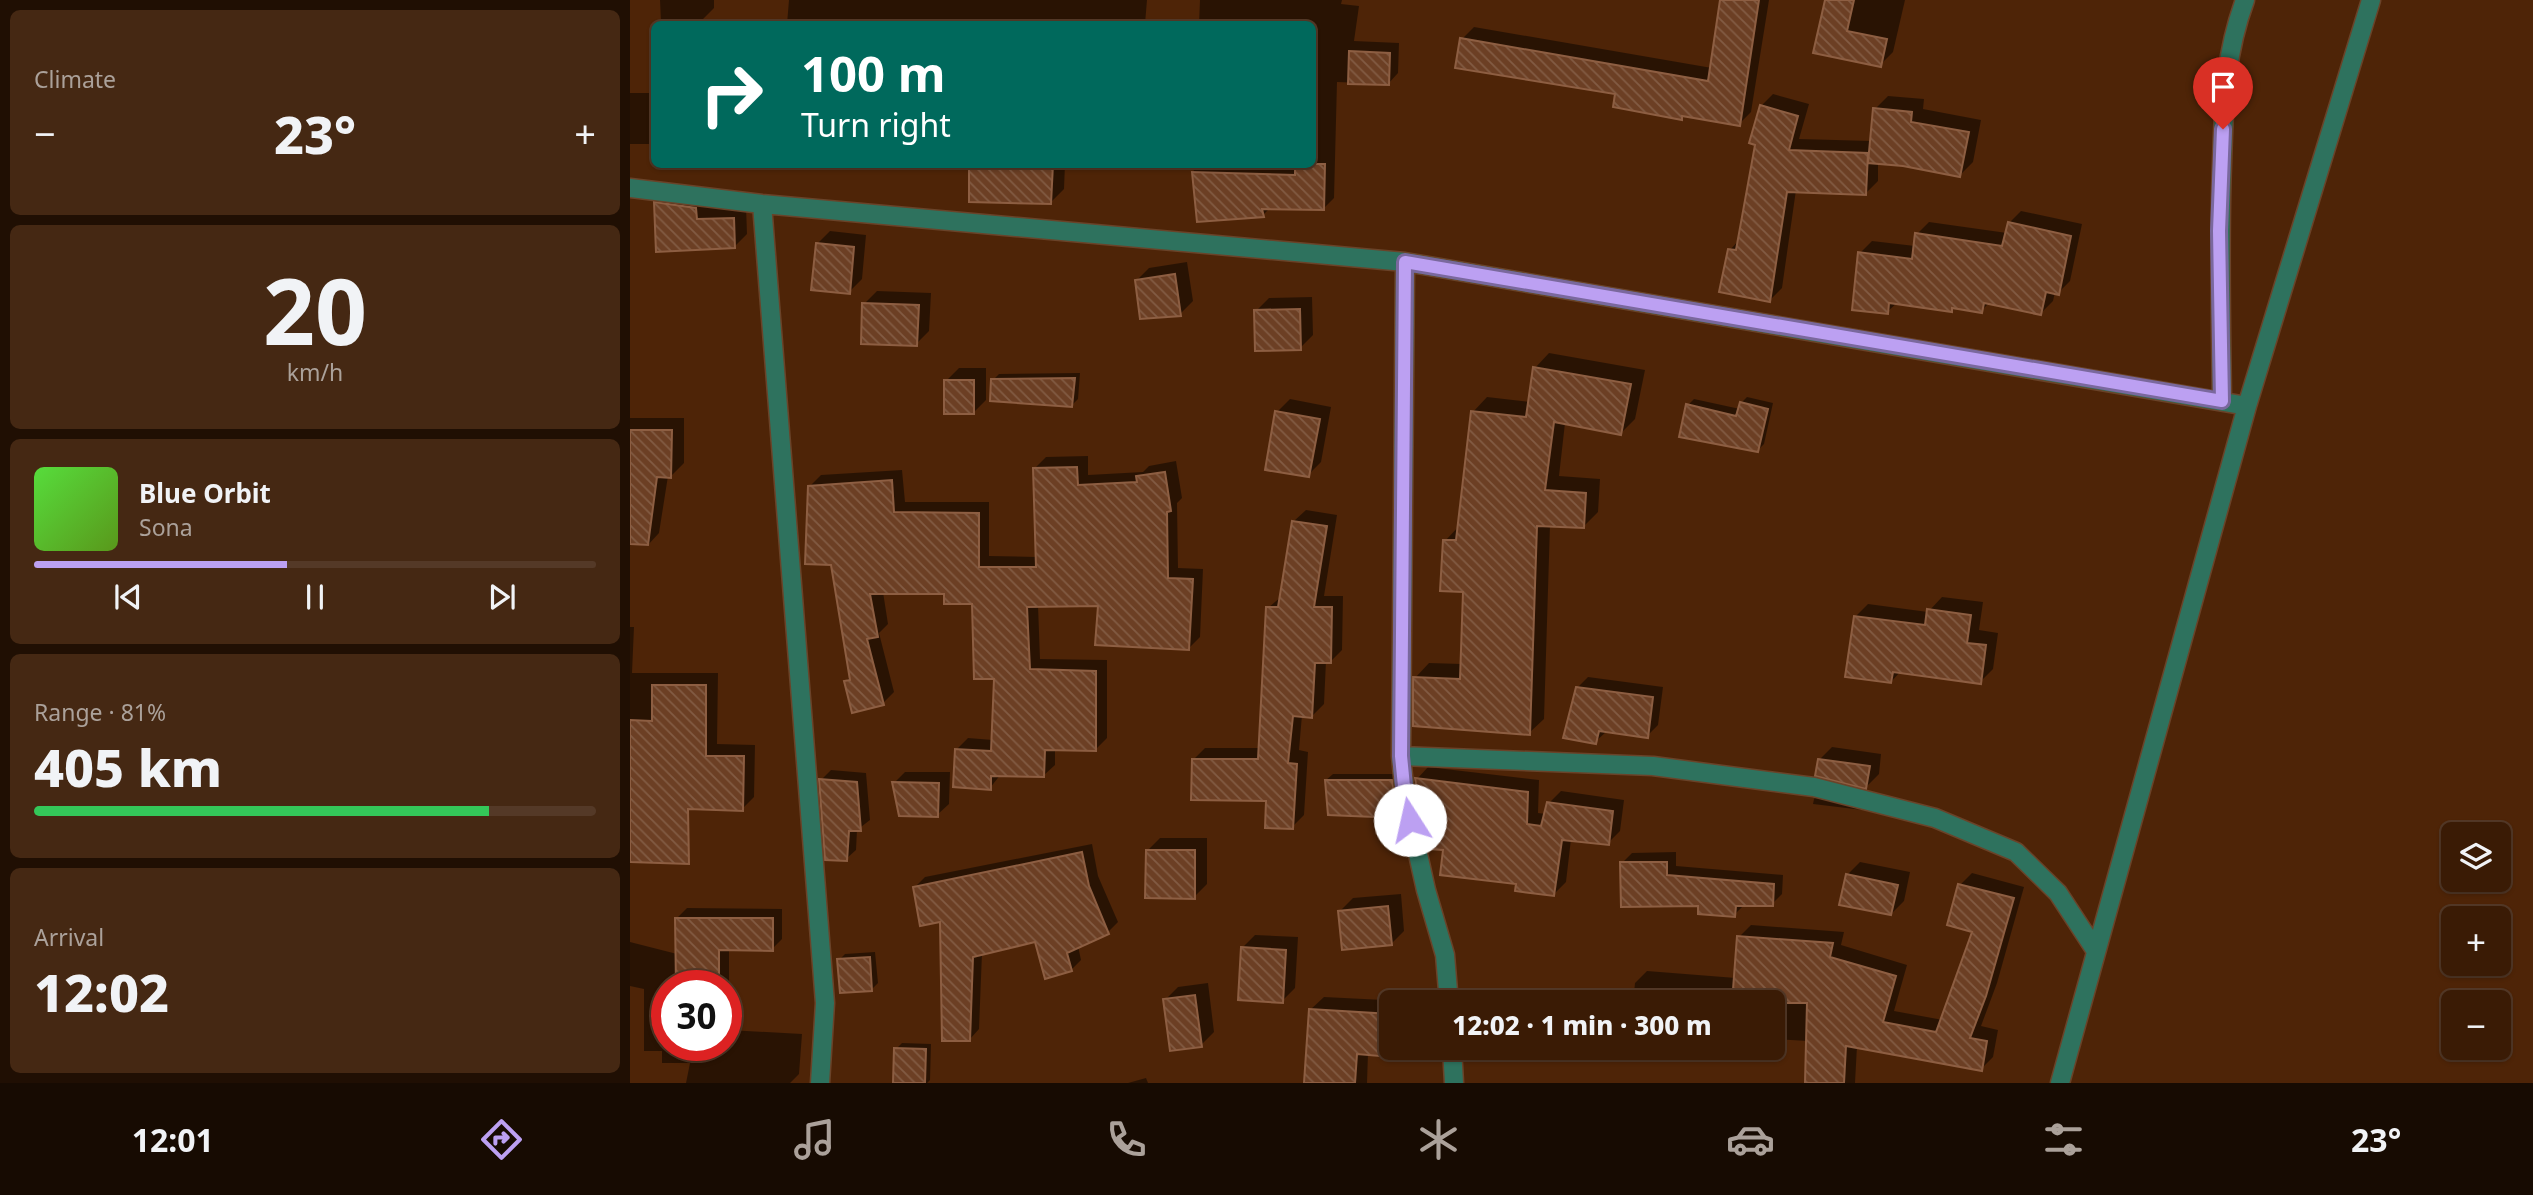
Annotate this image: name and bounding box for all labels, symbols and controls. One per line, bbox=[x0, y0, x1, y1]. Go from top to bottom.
text: 100 m bbox=[801, 40, 946, 106]
icon: right bbox=[686, 49, 777, 140]
pin bbox=[2193, 57, 2253, 129]
text: Climate bbox=[34, 63, 116, 95]
icon: arrive bbox=[2204, 68, 2242, 106]
text: 23° bbox=[274, 98, 356, 169]
text: Turn right bbox=[801, 103, 951, 146]
text: − bbox=[34, 107, 56, 159]
text: + bbox=[574, 107, 596, 159]
text: 20 bbox=[263, 248, 367, 372]
text: km/h bbox=[287, 356, 343, 388]
text: Blue Orbit bbox=[139, 475, 271, 511]
text: Sona bbox=[139, 511, 193, 543]
icon: previous bbox=[109, 578, 147, 616]
icon: pause bbox=[296, 578, 334, 616]
icon: next bbox=[483, 578, 521, 616]
text: Range · 81% bbox=[34, 696, 166, 728]
text: 405 km bbox=[34, 731, 222, 802]
position arrow bbox=[1373, 783, 1447, 857]
map controls bbox=[2441, 822, 2511, 1060]
button: layers bbox=[2441, 822, 2511, 892]
button: + bbox=[2441, 906, 2511, 976]
text: Arrival bbox=[34, 921, 104, 953]
text: 12:02 bbox=[34, 956, 169, 1027]
speed limit sign: 30 bbox=[651, 970, 742, 1061]
button: − bbox=[2441, 990, 2511, 1060]
text: 12:02 · 1 min · 300 m bbox=[1452, 1007, 1712, 1043]
icon: directions bbox=[477, 1115, 526, 1164]
icon: music bbox=[790, 1115, 839, 1164]
icon: phone bbox=[1102, 1115, 1151, 1164]
icon: climate bbox=[1414, 1115, 1463, 1164]
icon: car bbox=[1726, 1115, 1775, 1164]
icon: filters bbox=[2039, 1115, 2088, 1164]
text: 12:01 bbox=[132, 1118, 214, 1161]
text: 23° bbox=[2351, 1118, 2401, 1161]

